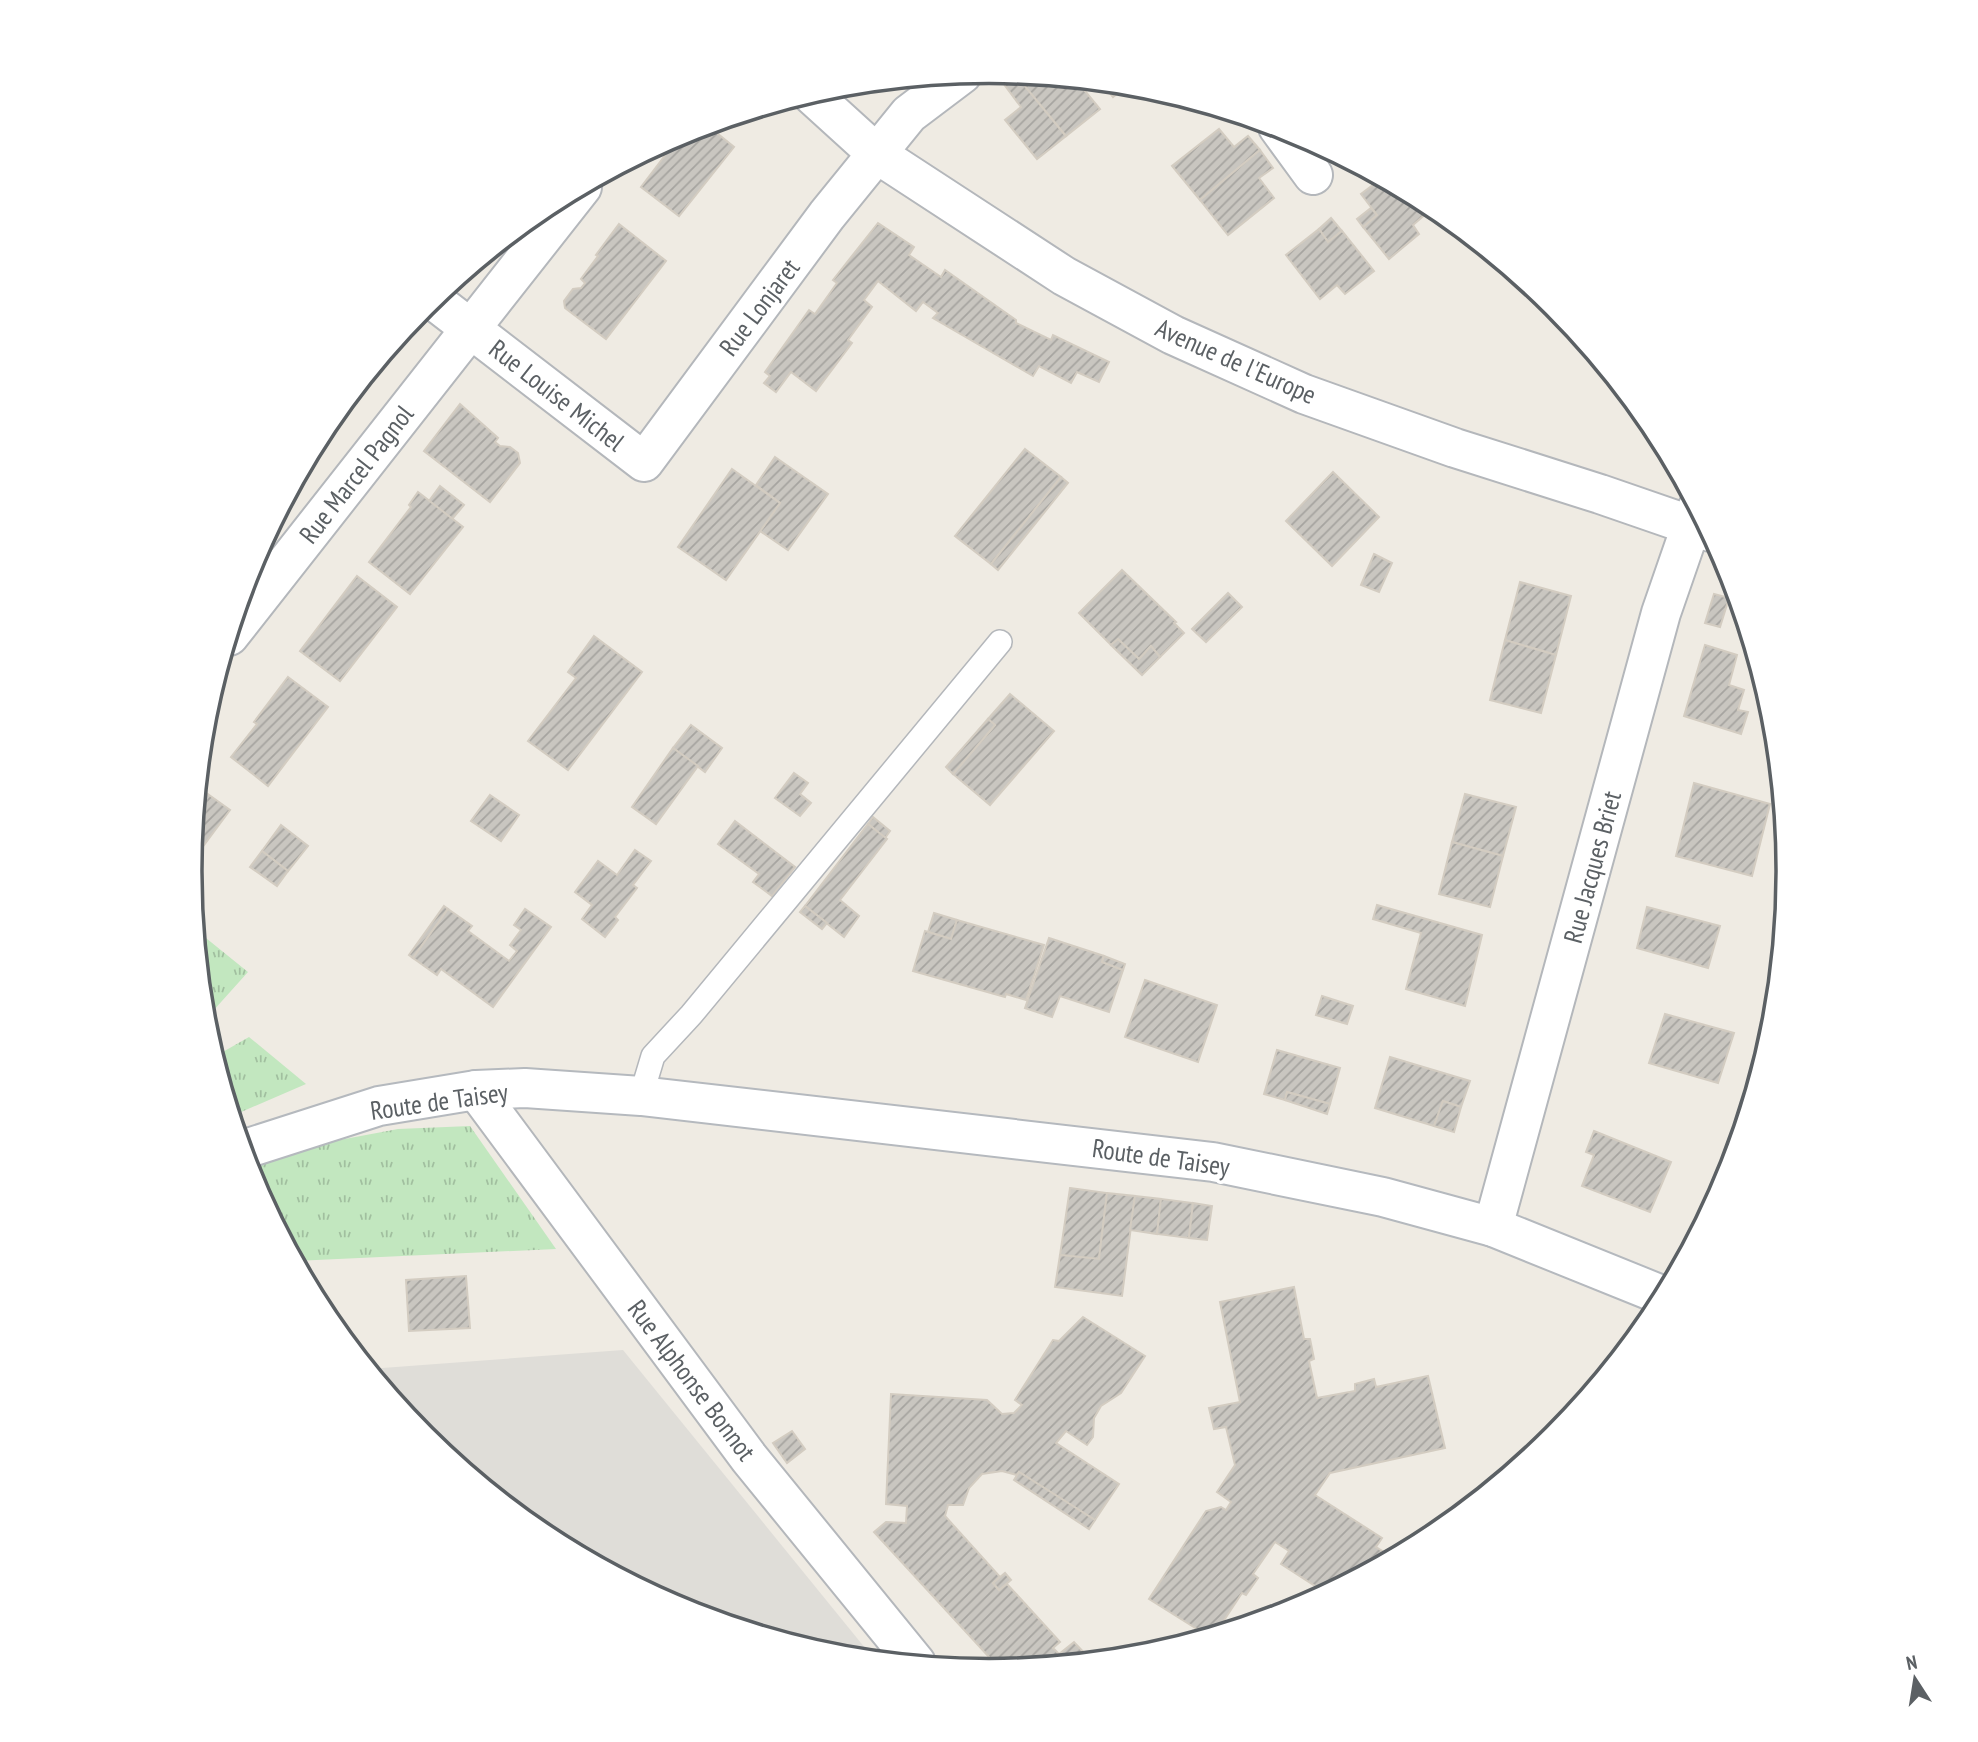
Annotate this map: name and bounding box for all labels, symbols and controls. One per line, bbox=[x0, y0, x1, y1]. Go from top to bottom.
street label: Rue Lonjaret bbox=[712, 252, 806, 362]
street label: Avenue de l'Europe bbox=[1151, 311, 1321, 411]
street label: Rue Louise Michel bbox=[483, 332, 631, 458]
street label: Rue Marcel Pagnol bbox=[292, 398, 420, 550]
street label: Rue Jacques Briet bbox=[1556, 787, 1628, 947]
street label: Route de Taisey bbox=[368, 1075, 510, 1127]
street label: Route de Taisey bbox=[1090, 1131, 1232, 1183]
street label: Rue Alphonse Bonnot bbox=[621, 1293, 763, 1467]
north arrow bbox=[1880, 1644, 1950, 1714]
text: N bbox=[1904, 1650, 1919, 1675]

